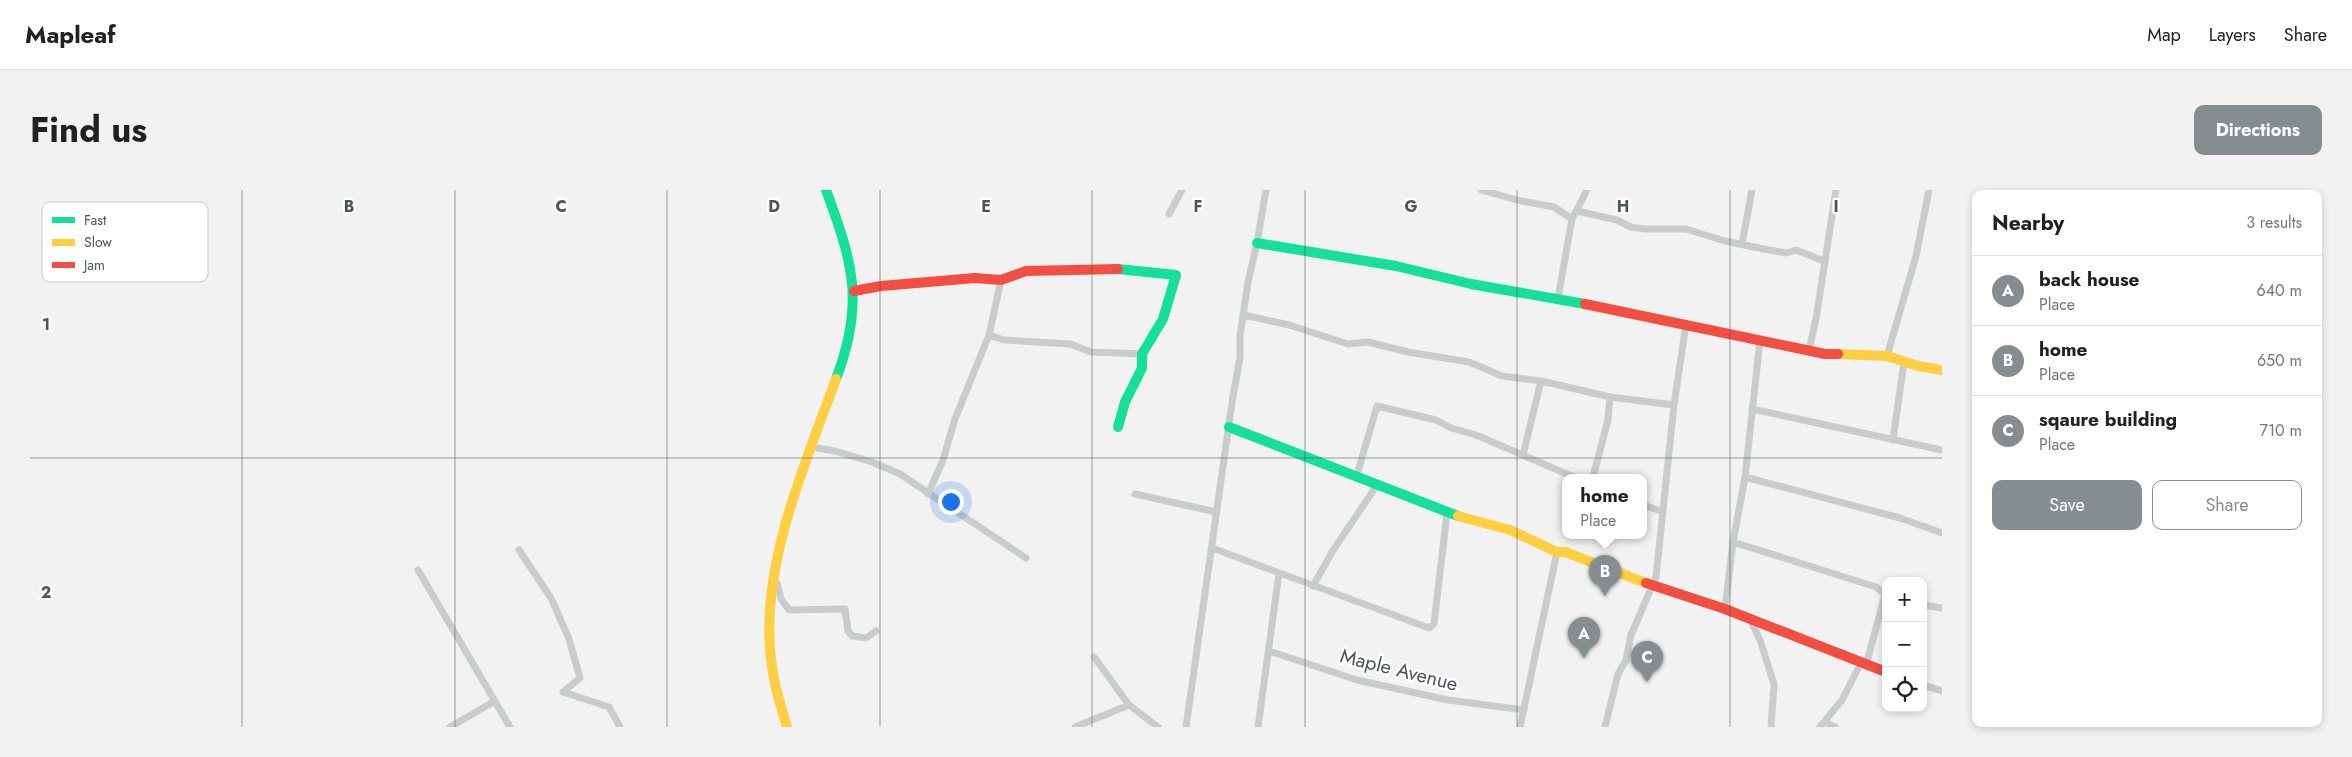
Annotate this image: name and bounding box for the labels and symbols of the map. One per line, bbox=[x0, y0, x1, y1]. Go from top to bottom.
text: B bbox=[344, 195, 354, 218]
text: C bbox=[555, 195, 567, 218]
text: D bbox=[768, 195, 780, 218]
text: E bbox=[981, 195, 991, 218]
text: F bbox=[1194, 195, 1202, 218]
text: G bbox=[1404, 195, 1418, 218]
text: H bbox=[1617, 195, 1629, 218]
text: I bbox=[1833, 195, 1839, 218]
legend bbox=[42, 202, 208, 282]
text: Fast bbox=[84, 210, 107, 230]
text: Slow bbox=[84, 232, 112, 252]
text: Jam bbox=[82, 255, 105, 275]
text: 1 bbox=[42, 313, 50, 336]
your location bbox=[938, 489, 964, 515]
pin: B bbox=[1589, 555, 1621, 596]
text: 2 bbox=[41, 581, 51, 604]
pin: A bbox=[1568, 617, 1600, 658]
street label: Maple Avenue bbox=[1337, 641, 1461, 699]
pin: C bbox=[1631, 641, 1663, 682]

